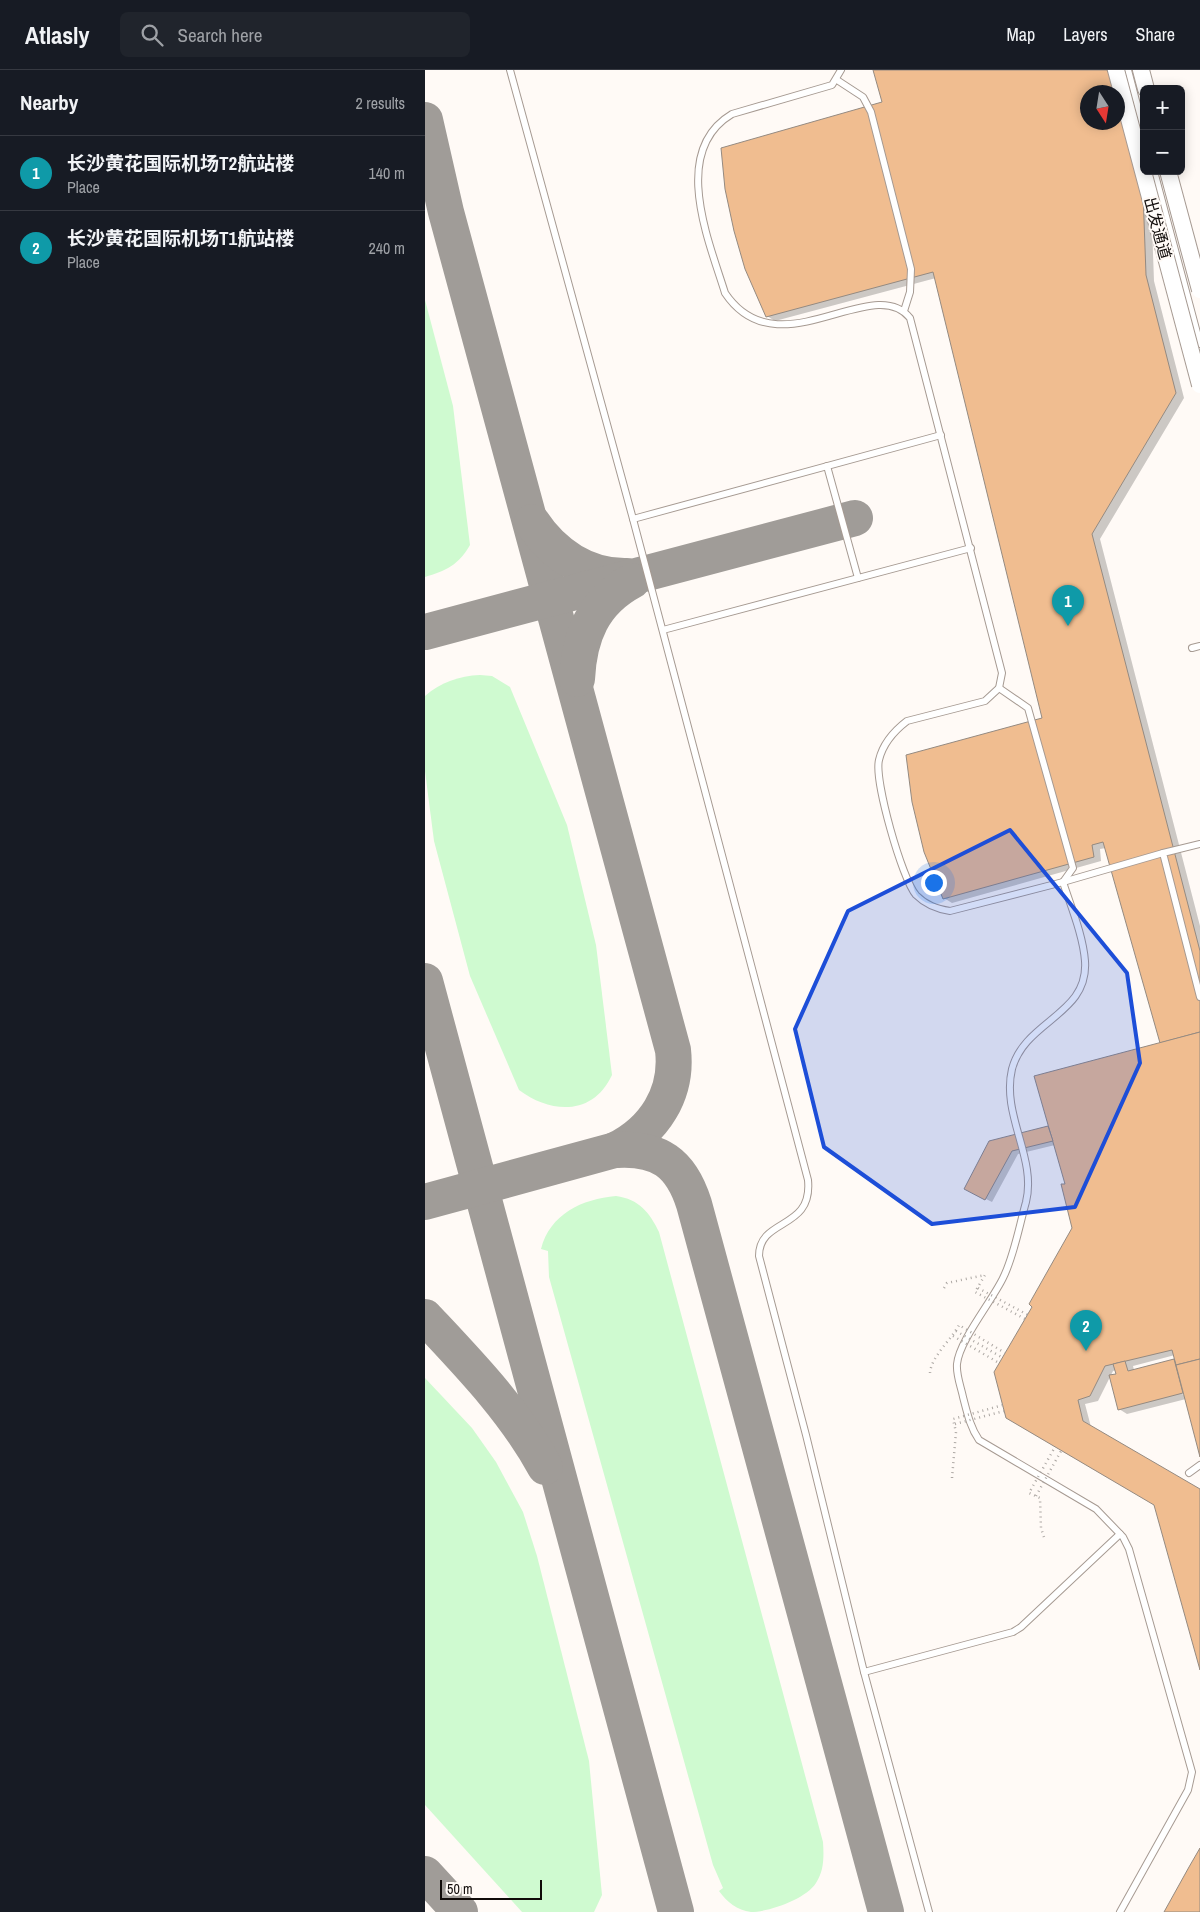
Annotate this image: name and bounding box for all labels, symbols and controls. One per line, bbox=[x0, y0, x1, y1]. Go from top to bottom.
search box bbox=[120, 12, 470, 57]
text: Atlasly bbox=[25, 19, 90, 51]
icon: search bbox=[138, 21, 166, 49]
text: Search here bbox=[178, 22, 262, 48]
text: Map bbox=[1007, 22, 1035, 47]
text: Layers bbox=[1063, 22, 1108, 47]
text: Share bbox=[1136, 22, 1175, 47]
north arrow bbox=[1080, 85, 1125, 130]
map controls bbox=[1140, 85, 1185, 175]
button: + bbox=[1140, 85, 1185, 130]
text: Nearby bbox=[20, 88, 78, 117]
text: 2 results bbox=[355, 92, 405, 114]
button: − bbox=[1140, 130, 1185, 175]
text: 长沙黄花国际机场T2航站楼 bbox=[67, 150, 294, 176]
text: 1 bbox=[32, 162, 40, 184]
text: 140 m bbox=[369, 162, 405, 184]
text: Place bbox=[67, 176, 100, 198]
street label: 出发通道 bbox=[1139, 194, 1177, 262]
text: 长沙黄花国际机场T1航站楼 bbox=[67, 225, 294, 251]
text: 2 bbox=[32, 237, 40, 259]
text: 240 m bbox=[369, 237, 405, 259]
text: Place bbox=[67, 251, 100, 273]
pin: 1 bbox=[1052, 585, 1084, 626]
your location bbox=[921, 870, 947, 896]
pin: 2 bbox=[1070, 1310, 1102, 1351]
scale bar bbox=[440, 1877, 543, 1900]
text: 50 m bbox=[447, 1880, 473, 1898]

